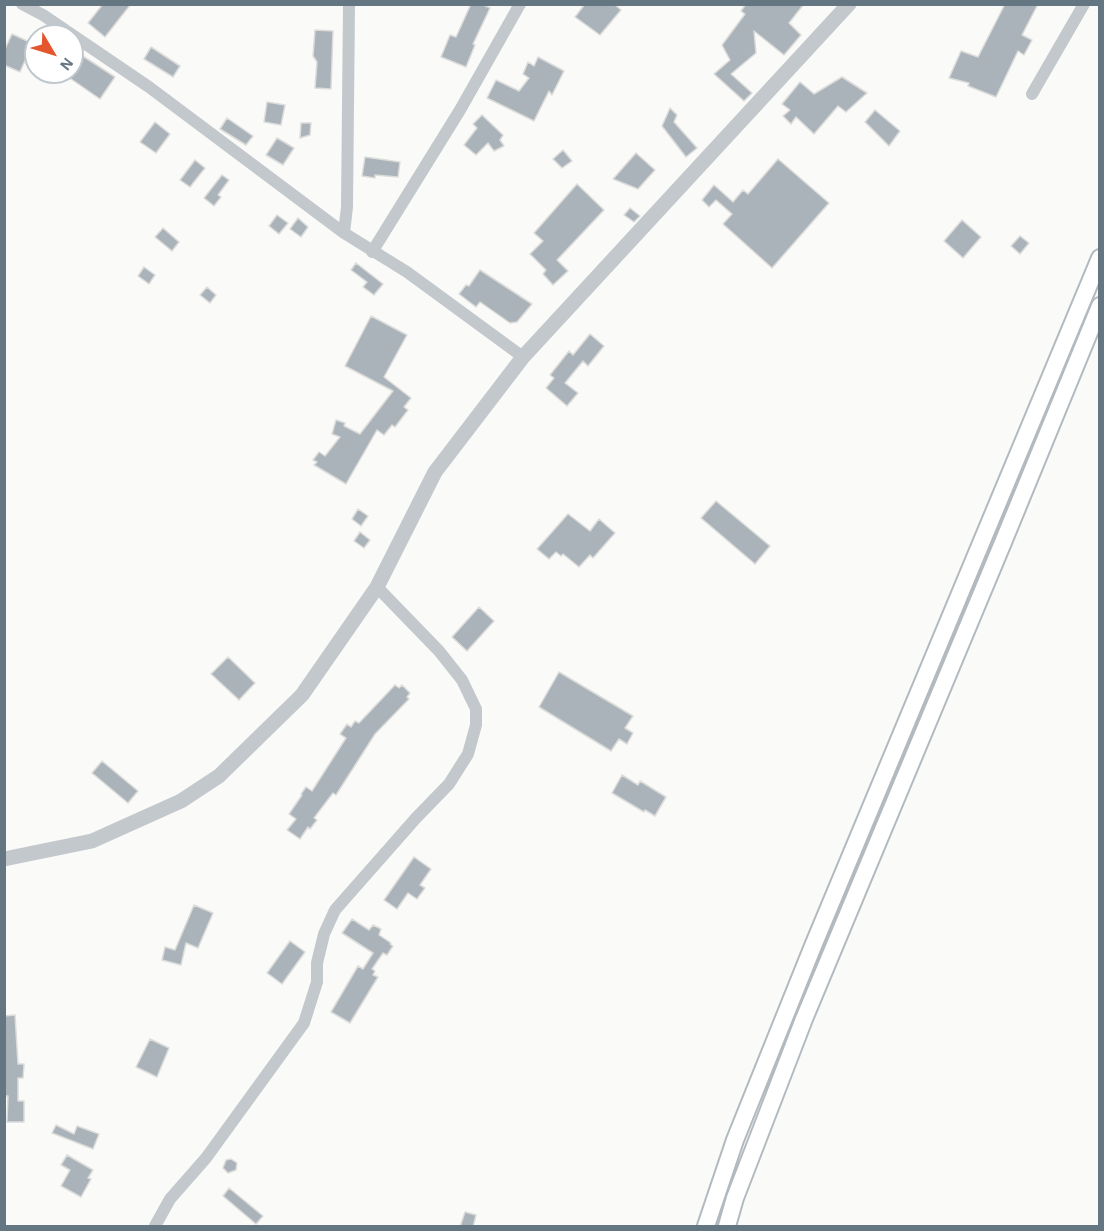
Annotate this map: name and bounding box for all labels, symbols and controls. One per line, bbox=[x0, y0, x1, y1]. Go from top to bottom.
north arrow bbox=[24, 24, 84, 84]
text: N bbox=[57, 55, 76, 73]

